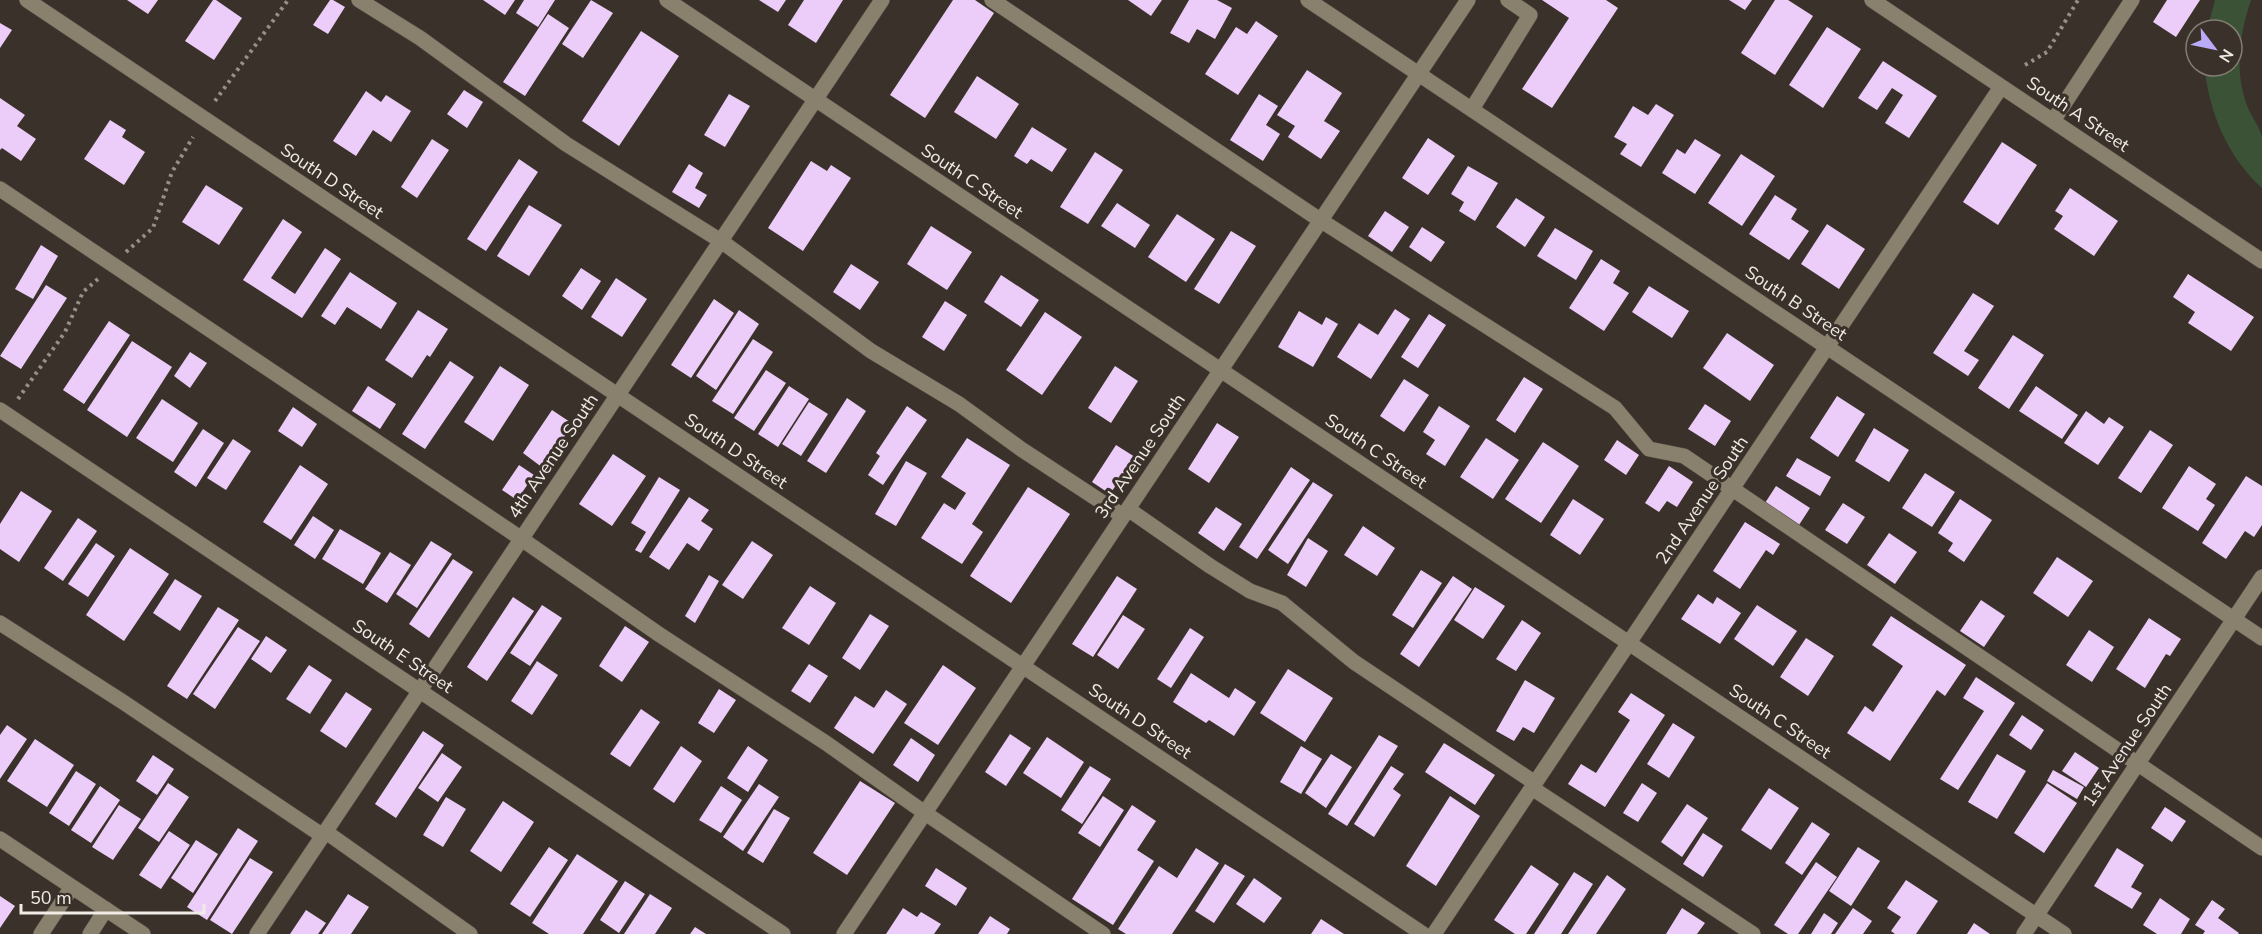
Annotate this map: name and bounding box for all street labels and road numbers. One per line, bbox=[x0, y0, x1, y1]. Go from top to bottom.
street label: South A Street bbox=[2022, 71, 2135, 158]
street label: South D Street bbox=[276, 138, 389, 225]
street label: South C Street bbox=[916, 138, 1028, 224]
street label: South B Street bbox=[1740, 260, 1852, 346]
street label: 4th Avenue South bbox=[502, 389, 604, 523]
street label: 3rd Avenue South bbox=[1089, 389, 1191, 523]
street label: South D Street bbox=[680, 408, 793, 495]
street label: South C Street bbox=[1320, 408, 1432, 494]
street label: 2nd Avenue South bbox=[1650, 431, 1754, 569]
street label: South E Street bbox=[348, 613, 459, 699]
street label: South D Street bbox=[1084, 678, 1197, 765]
street label: South C Street bbox=[1724, 678, 1836, 764]
street label: 1st Avenue South bbox=[2077, 679, 2177, 811]

